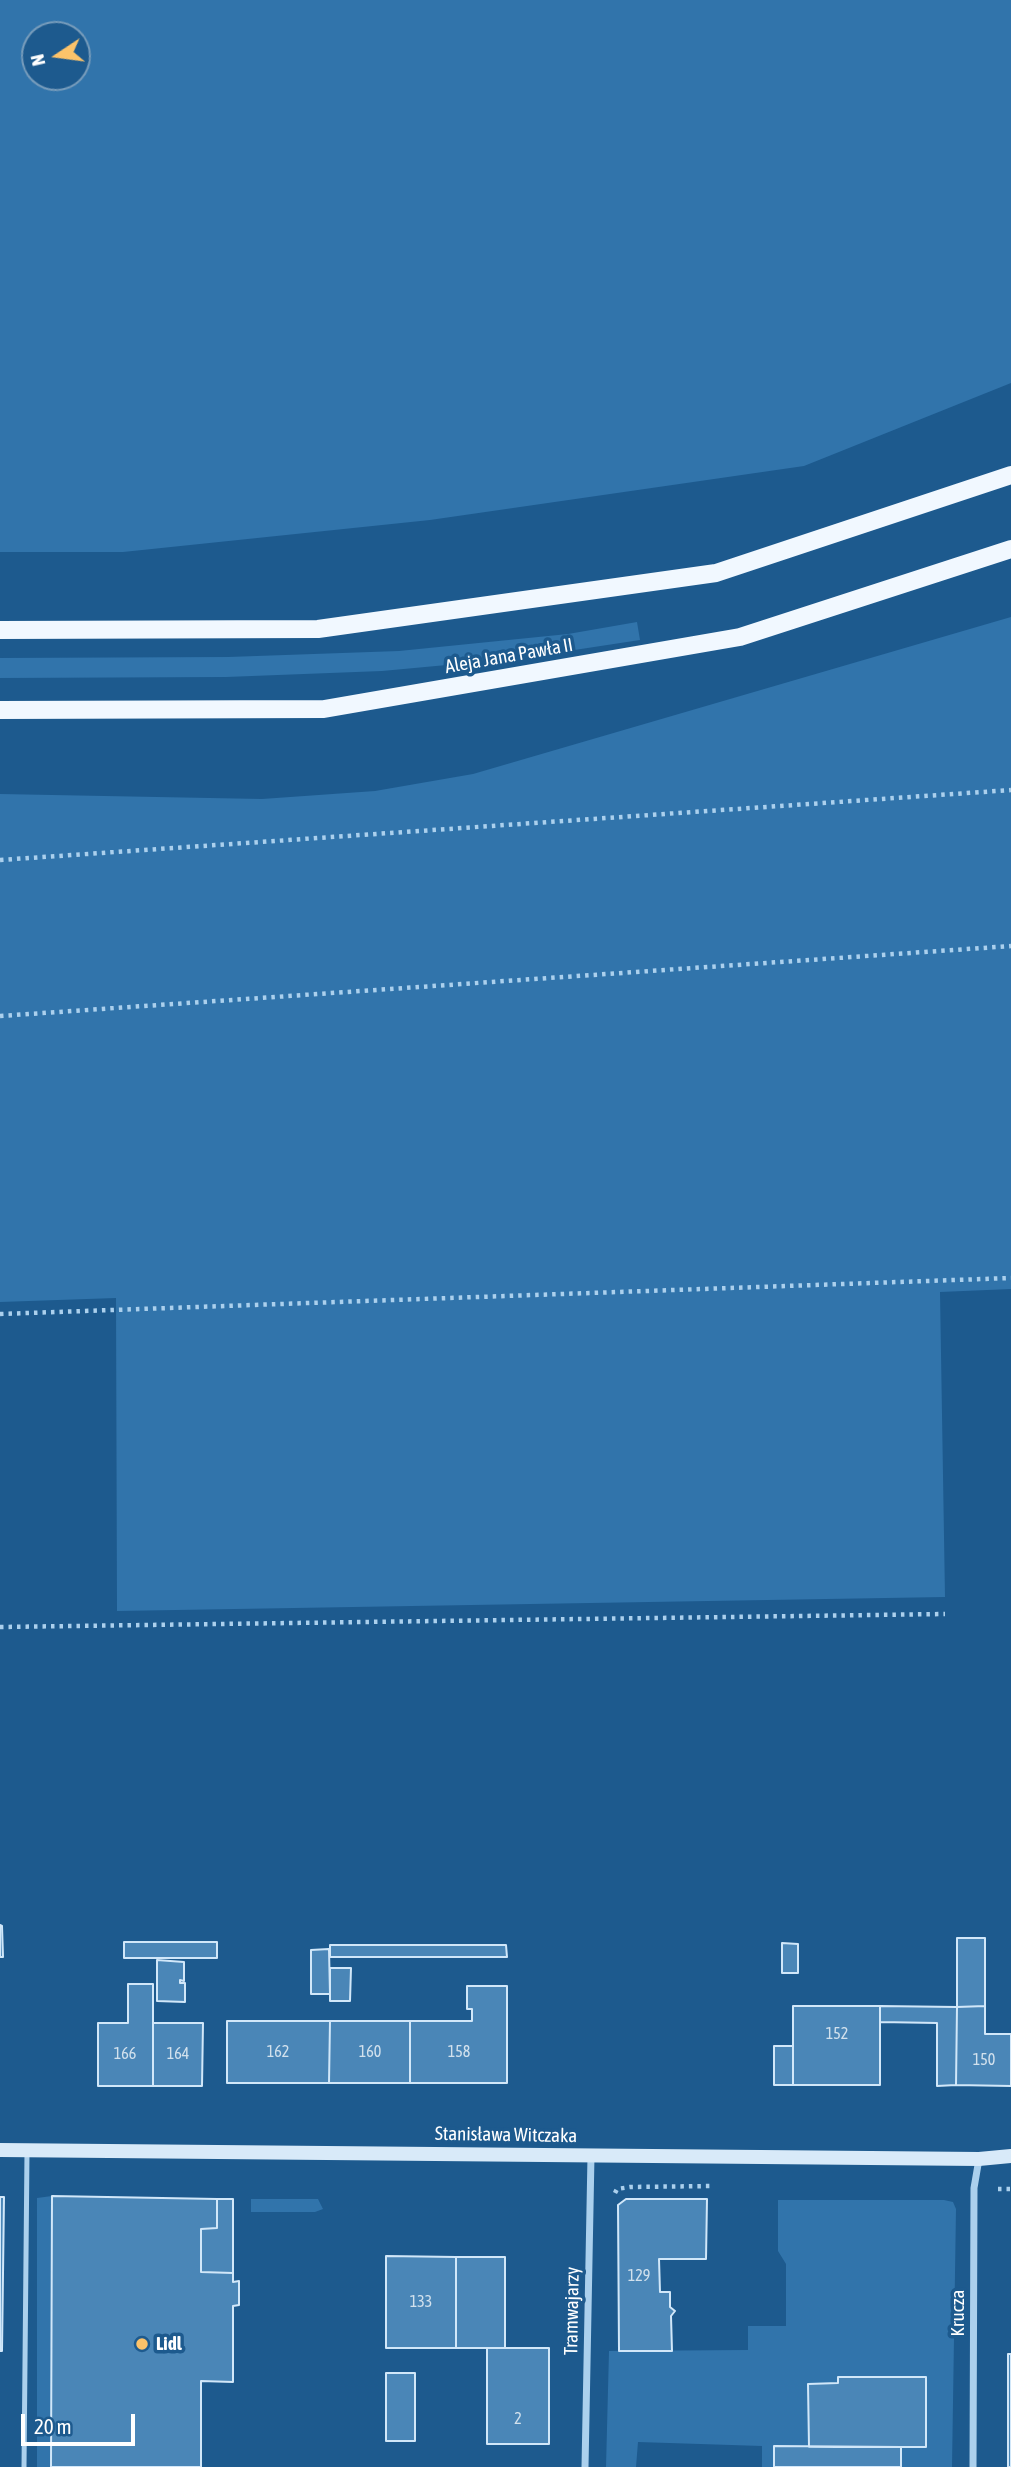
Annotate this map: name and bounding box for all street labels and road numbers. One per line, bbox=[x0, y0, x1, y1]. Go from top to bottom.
street label: Aleja Jana Pawła II bbox=[443, 634, 575, 678]
street label: Stanisława Witczaka bbox=[435, 2122, 577, 2148]
street label: Tramwajarzy bbox=[560, 2267, 584, 2355]
street label: Krucza bbox=[947, 2290, 969, 2336]

